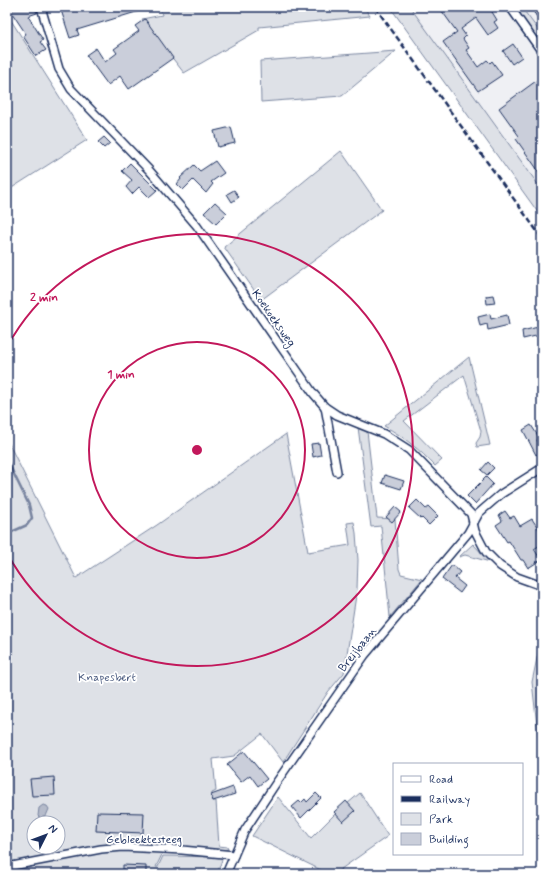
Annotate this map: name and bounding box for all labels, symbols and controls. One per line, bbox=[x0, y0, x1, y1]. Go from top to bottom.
street label: Koekoeksweg bbox=[248, 287, 299, 350]
text: 2 min bbox=[30, 290, 58, 306]
text: 1 min bbox=[107, 367, 135, 383]
centre of rings bbox=[190, 443, 204, 457]
street label: Breijbaan bbox=[335, 623, 381, 675]
park label: Knapesbert bbox=[78, 670, 136, 686]
legend bbox=[393, 763, 523, 855]
text: Road bbox=[429, 772, 453, 788]
text: Railway bbox=[429, 792, 471, 808]
text: Park bbox=[429, 812, 453, 828]
north arrow bbox=[26, 815, 66, 855]
text: N bbox=[45, 822, 60, 836]
street label: Gebleektesteeg bbox=[106, 832, 182, 848]
text: Building bbox=[429, 832, 469, 849]

